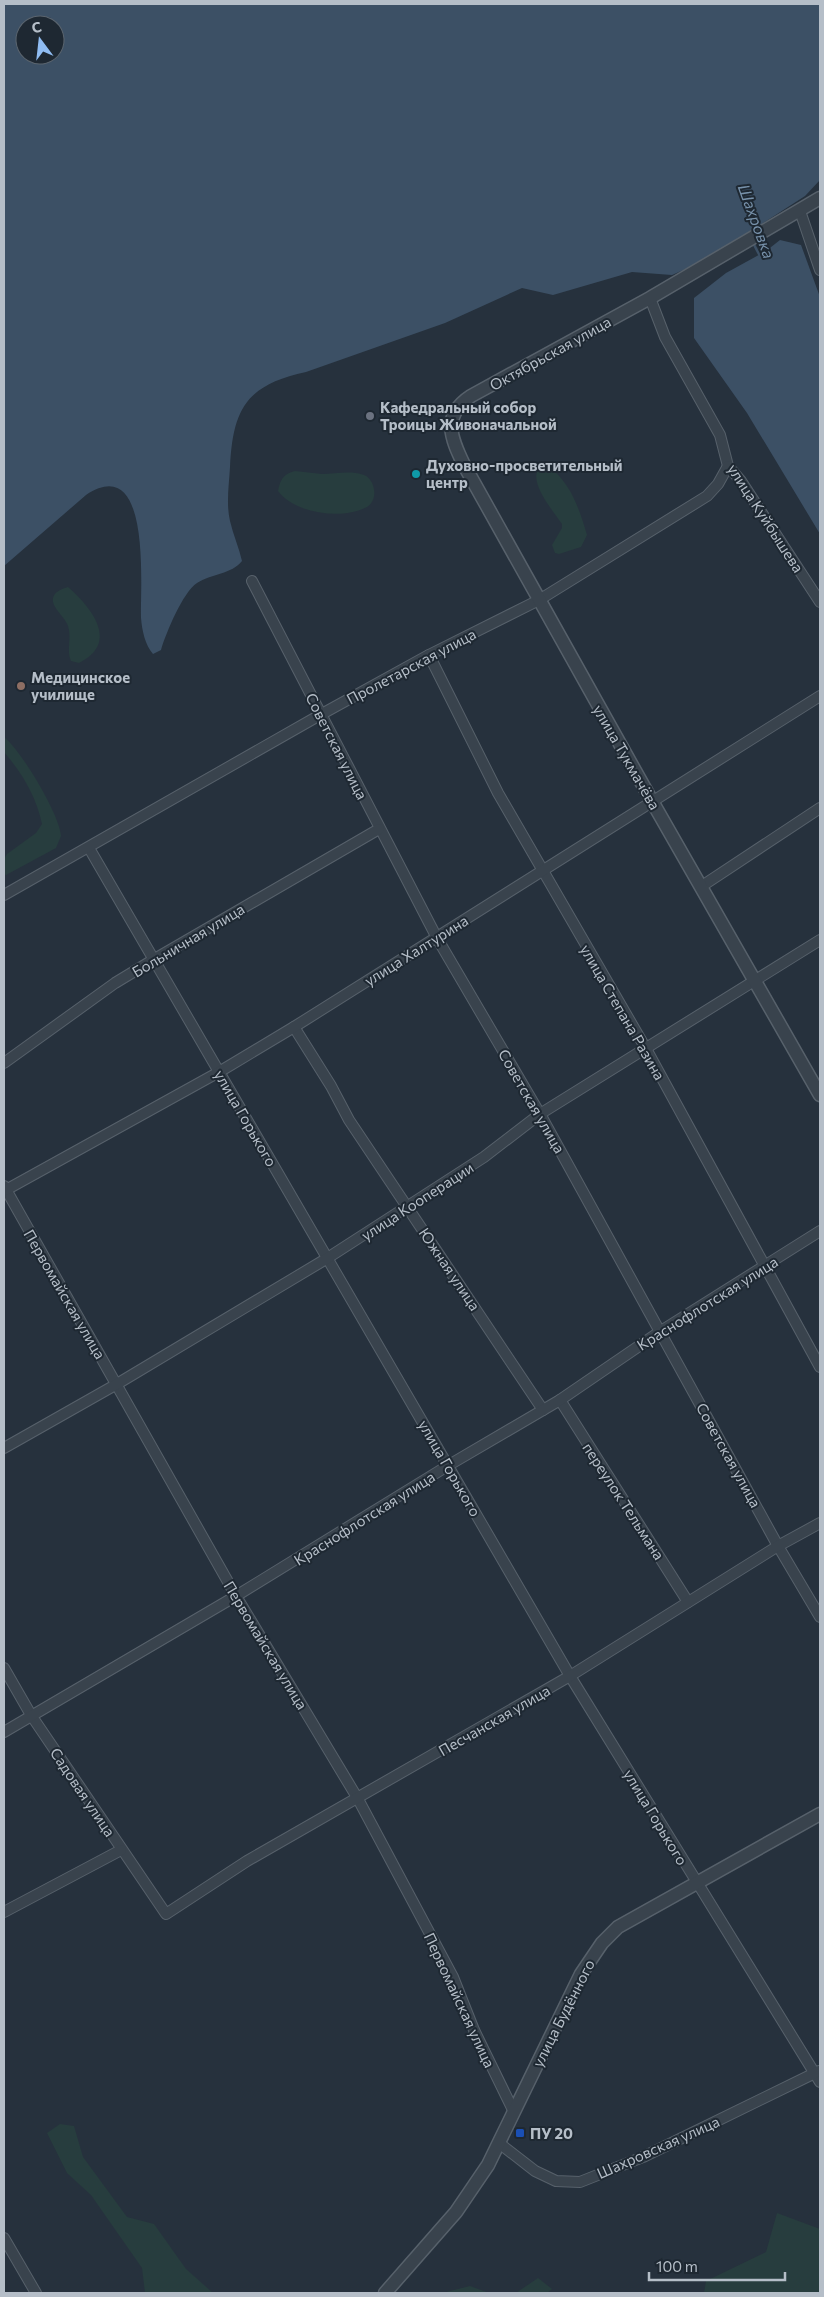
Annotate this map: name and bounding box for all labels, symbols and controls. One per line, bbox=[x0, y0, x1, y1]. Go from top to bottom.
north arrow bbox=[15, 15, 65, 65]
text: С bbox=[30, 18, 43, 36]
water label: Шахровка bbox=[735, 181, 779, 261]
street label: Октябрьская улица bbox=[486, 312, 614, 394]
place label: Кафедральный собор Троицы Живоначальной bbox=[380, 398, 557, 433]
marker: Кафедральный собор Троицы Живоначальной bbox=[364, 410, 376, 422]
place label: Духовно-просветительный центр bbox=[426, 456, 623, 491]
street label: улица Куйбышева bbox=[724, 460, 808, 576]
marker: Духовно-просветительный центр bbox=[410, 468, 422, 480]
street label: Пролетарская улица bbox=[343, 624, 479, 708]
place label: Медицинское училище bbox=[31, 668, 130, 703]
marker: Медицинское училище bbox=[15, 680, 27, 692]
street label: Советская улица bbox=[302, 690, 372, 802]
street label: улица Тукмачёва bbox=[590, 701, 664, 813]
street label: Больничная улица bbox=[129, 899, 247, 981]
street label: улица Халтурина bbox=[361, 911, 471, 989]
street label: улица Степана Разина bbox=[577, 941, 669, 1083]
street label: Советская улица bbox=[495, 1046, 569, 1156]
street label: улица Горького bbox=[211, 1066, 281, 1170]
street label: улица Кооперации bbox=[357, 1158, 477, 1244]
street label: Южная улица bbox=[416, 1224, 484, 1314]
street label: Первомайская улица bbox=[20, 1226, 110, 1362]
street label: Краснофлотская улица bbox=[633, 1252, 781, 1354]
street label: Советская улица bbox=[693, 1399, 765, 1511]
street label: улица Горького bbox=[415, 1416, 485, 1520]
street label: переулок Тельмана bbox=[579, 1439, 669, 1563]
street label: Краснофлотская улица bbox=[290, 1467, 438, 1569]
street label: Первомайская улица bbox=[220, 1577, 312, 1713]
street label: Песчанская улица bbox=[435, 1681, 553, 1759]
street label: Садовая улица bbox=[47, 1744, 119, 1840]
street label: улица Горького bbox=[620, 1766, 692, 1868]
street label: Первомайская улица bbox=[421, 1930, 499, 2070]
street label: улица Будённого bbox=[528, 1956, 598, 2070]
street label: Шахровская улица bbox=[594, 2112, 722, 2182]
place label: ПУ 20 bbox=[530, 2124, 573, 2142]
marker: ПУ 20 bbox=[514, 2127, 526, 2139]
scale bar bbox=[649, 2250, 785, 2282]
text: 100 m bbox=[656, 2257, 698, 2275]

